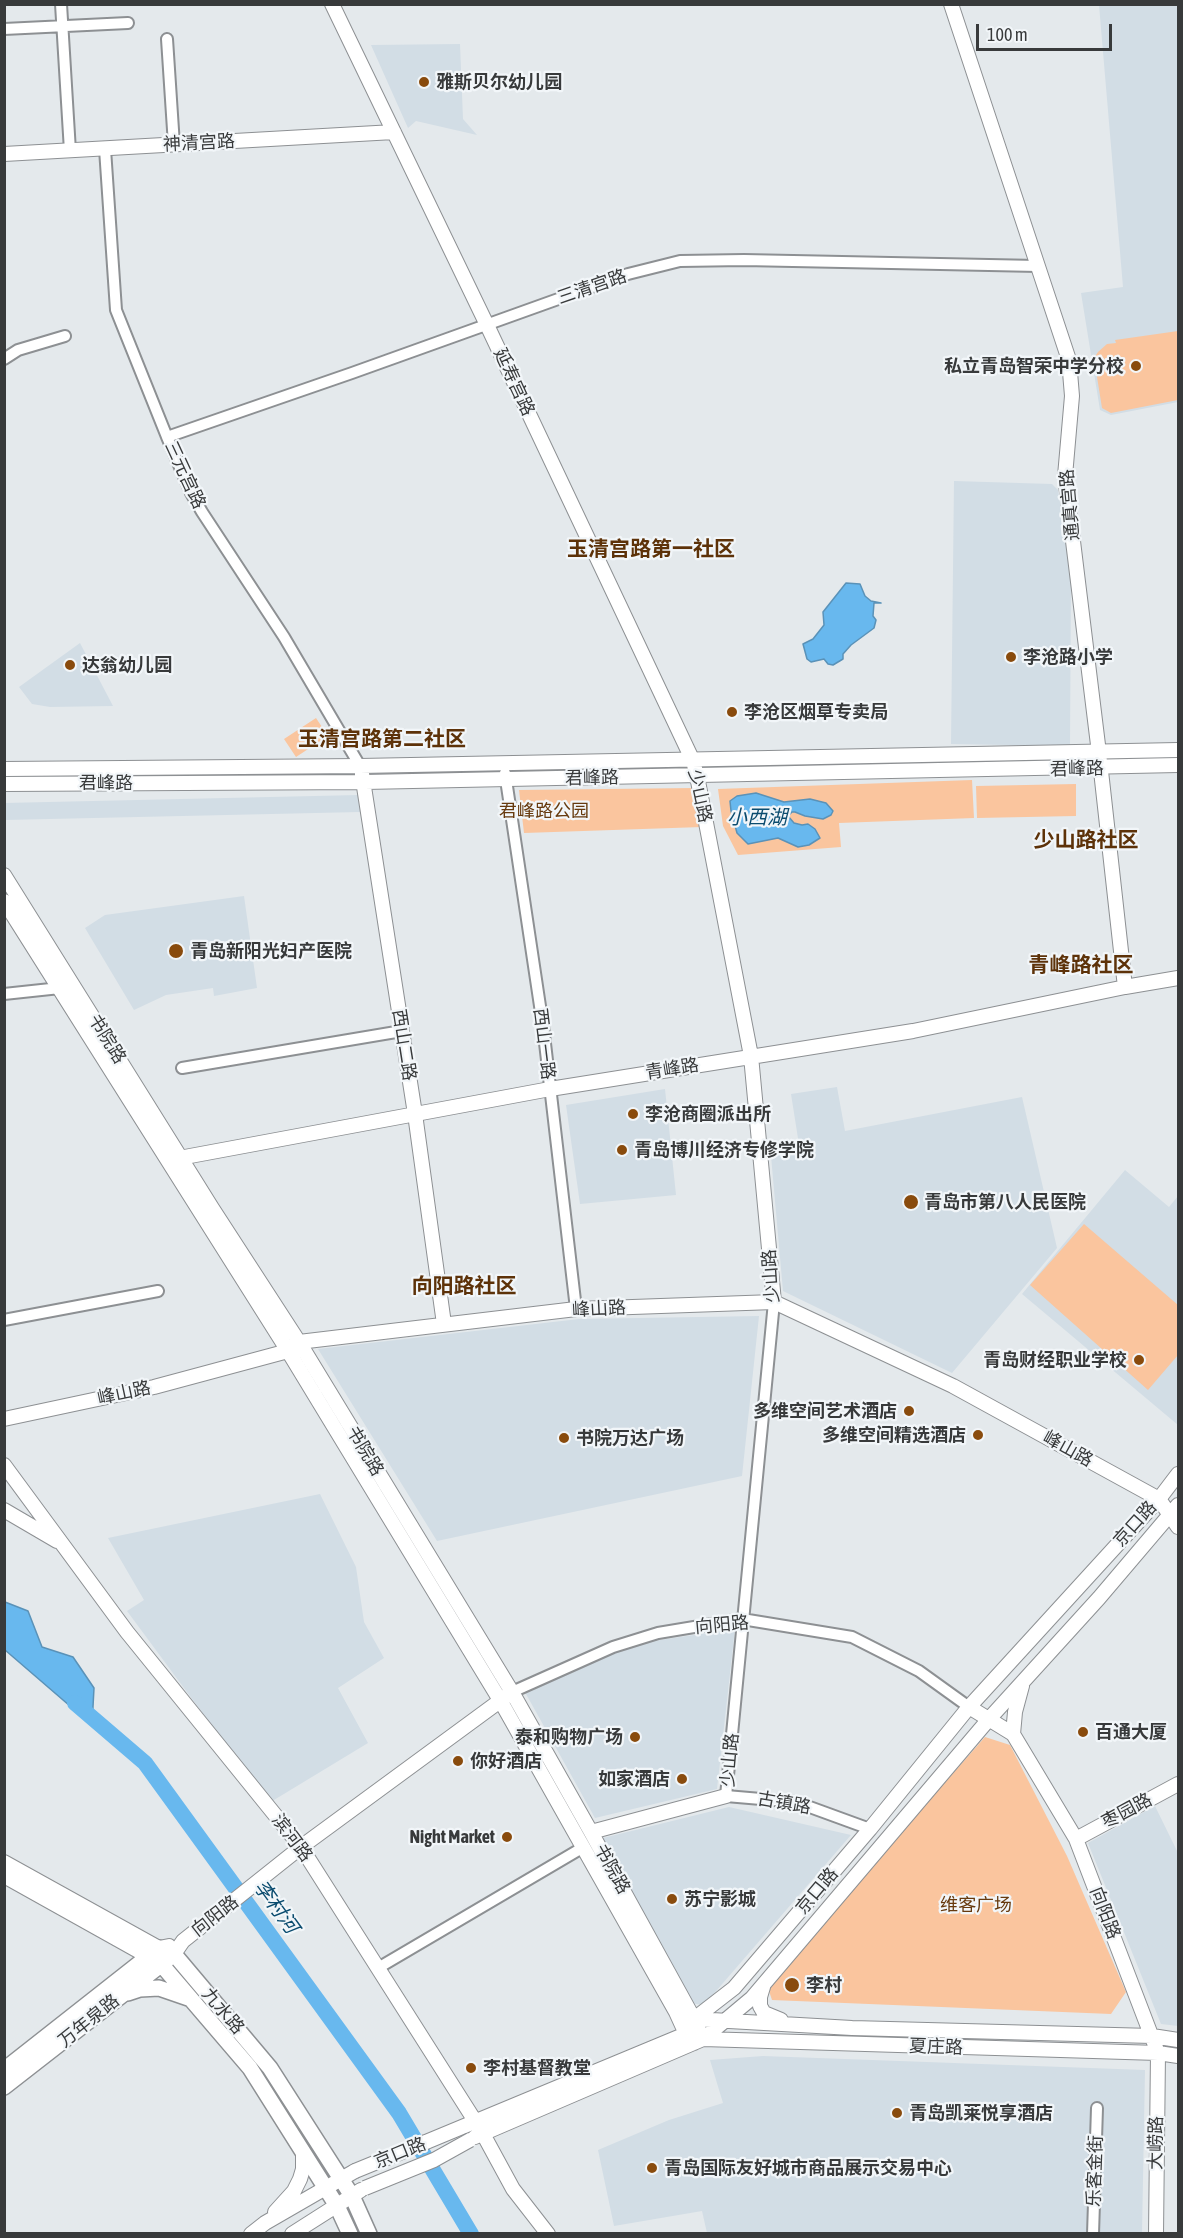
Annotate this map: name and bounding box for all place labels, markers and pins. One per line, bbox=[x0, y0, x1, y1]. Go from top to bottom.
place label: 雅斯贝尔幼儿园 bbox=[436, 71, 562, 93]
marker: 雅斯贝尔幼儿园 bbox=[417, 75, 431, 89]
place label: 私立青岛智荣中学分校 bbox=[944, 355, 1124, 377]
marker: 私立青岛智荣中学分校 bbox=[1129, 359, 1143, 373]
place label: 李沧路小学 bbox=[1023, 646, 1113, 668]
marker: 李沧路小学 bbox=[1004, 650, 1018, 664]
place label: 达翁幼儿园 bbox=[82, 654, 172, 676]
marker: 达翁幼儿园 bbox=[63, 658, 77, 672]
place label: 李沧区烟草专卖局 bbox=[744, 701, 888, 723]
marker: 李沧区烟草专卖局 bbox=[725, 705, 739, 719]
place label: 青岛新阳光妇产医院 bbox=[190, 940, 352, 962]
marker: 青岛新阳光妇产医院 bbox=[167, 942, 185, 960]
place label: 李沧商圈派出所 bbox=[645, 1103, 771, 1125]
marker: 李沧商圈派出所 bbox=[626, 1107, 640, 1121]
place label: 青岛博川经济专修学院 bbox=[634, 1139, 814, 1161]
marker: 青岛博川经济专修学院 bbox=[615, 1143, 629, 1157]
place label: 青岛市第八人民医院 bbox=[924, 1191, 1086, 1213]
marker: 青岛市第八人民医院 bbox=[902, 1193, 920, 1211]
place label: 青岛财经职业学校 bbox=[983, 1349, 1127, 1371]
marker: 青岛财经职业学校 bbox=[1132, 1353, 1146, 1367]
place label: 多维空间艺术酒店 bbox=[753, 1400, 897, 1422]
marker: 多维空间艺术酒店 bbox=[902, 1404, 916, 1418]
place label: 多维空间精选酒店 bbox=[822, 1424, 966, 1446]
place label: 书院万达广场 bbox=[576, 1427, 684, 1449]
marker: 多维空间精选酒店 bbox=[971, 1428, 985, 1442]
marker: 书院万达广场 bbox=[557, 1431, 571, 1445]
place label: 百通大厦 bbox=[1095, 1721, 1167, 1743]
marker: 百通大厦 bbox=[1076, 1725, 1090, 1739]
place label: 泰和购物广场 bbox=[515, 1726, 623, 1748]
marker: 泰和购物广场 bbox=[628, 1730, 642, 1744]
place label: 你好酒店 bbox=[470, 1750, 542, 1772]
marker: 你好酒店 bbox=[451, 1754, 465, 1768]
place label: 如家酒店 bbox=[598, 1768, 670, 1790]
marker: 如家酒店 bbox=[675, 1772, 689, 1786]
place label: Night Market bbox=[409, 1826, 495, 1848]
marker: Night Market bbox=[500, 1830, 514, 1844]
place label: 苏宁影城 bbox=[684, 1888, 756, 1910]
marker: 苏宁影城 bbox=[665, 1892, 679, 1906]
place label: 李村 bbox=[806, 1974, 842, 1996]
marker: 李村 bbox=[783, 1976, 801, 1994]
place label: 李村基督教堂 bbox=[483, 2057, 591, 2079]
marker: 李村基督教堂 bbox=[464, 2061, 478, 2075]
place label: 青岛凯莱悦享酒店 bbox=[909, 2102, 1053, 2124]
marker: 青岛凯莱悦享酒店 bbox=[890, 2106, 904, 2120]
place label: 青岛国际友好城市商品展示交易中心 bbox=[664, 2157, 952, 2179]
marker: 青岛国际友好城市商品展示交易中心 bbox=[645, 2161, 659, 2175]

